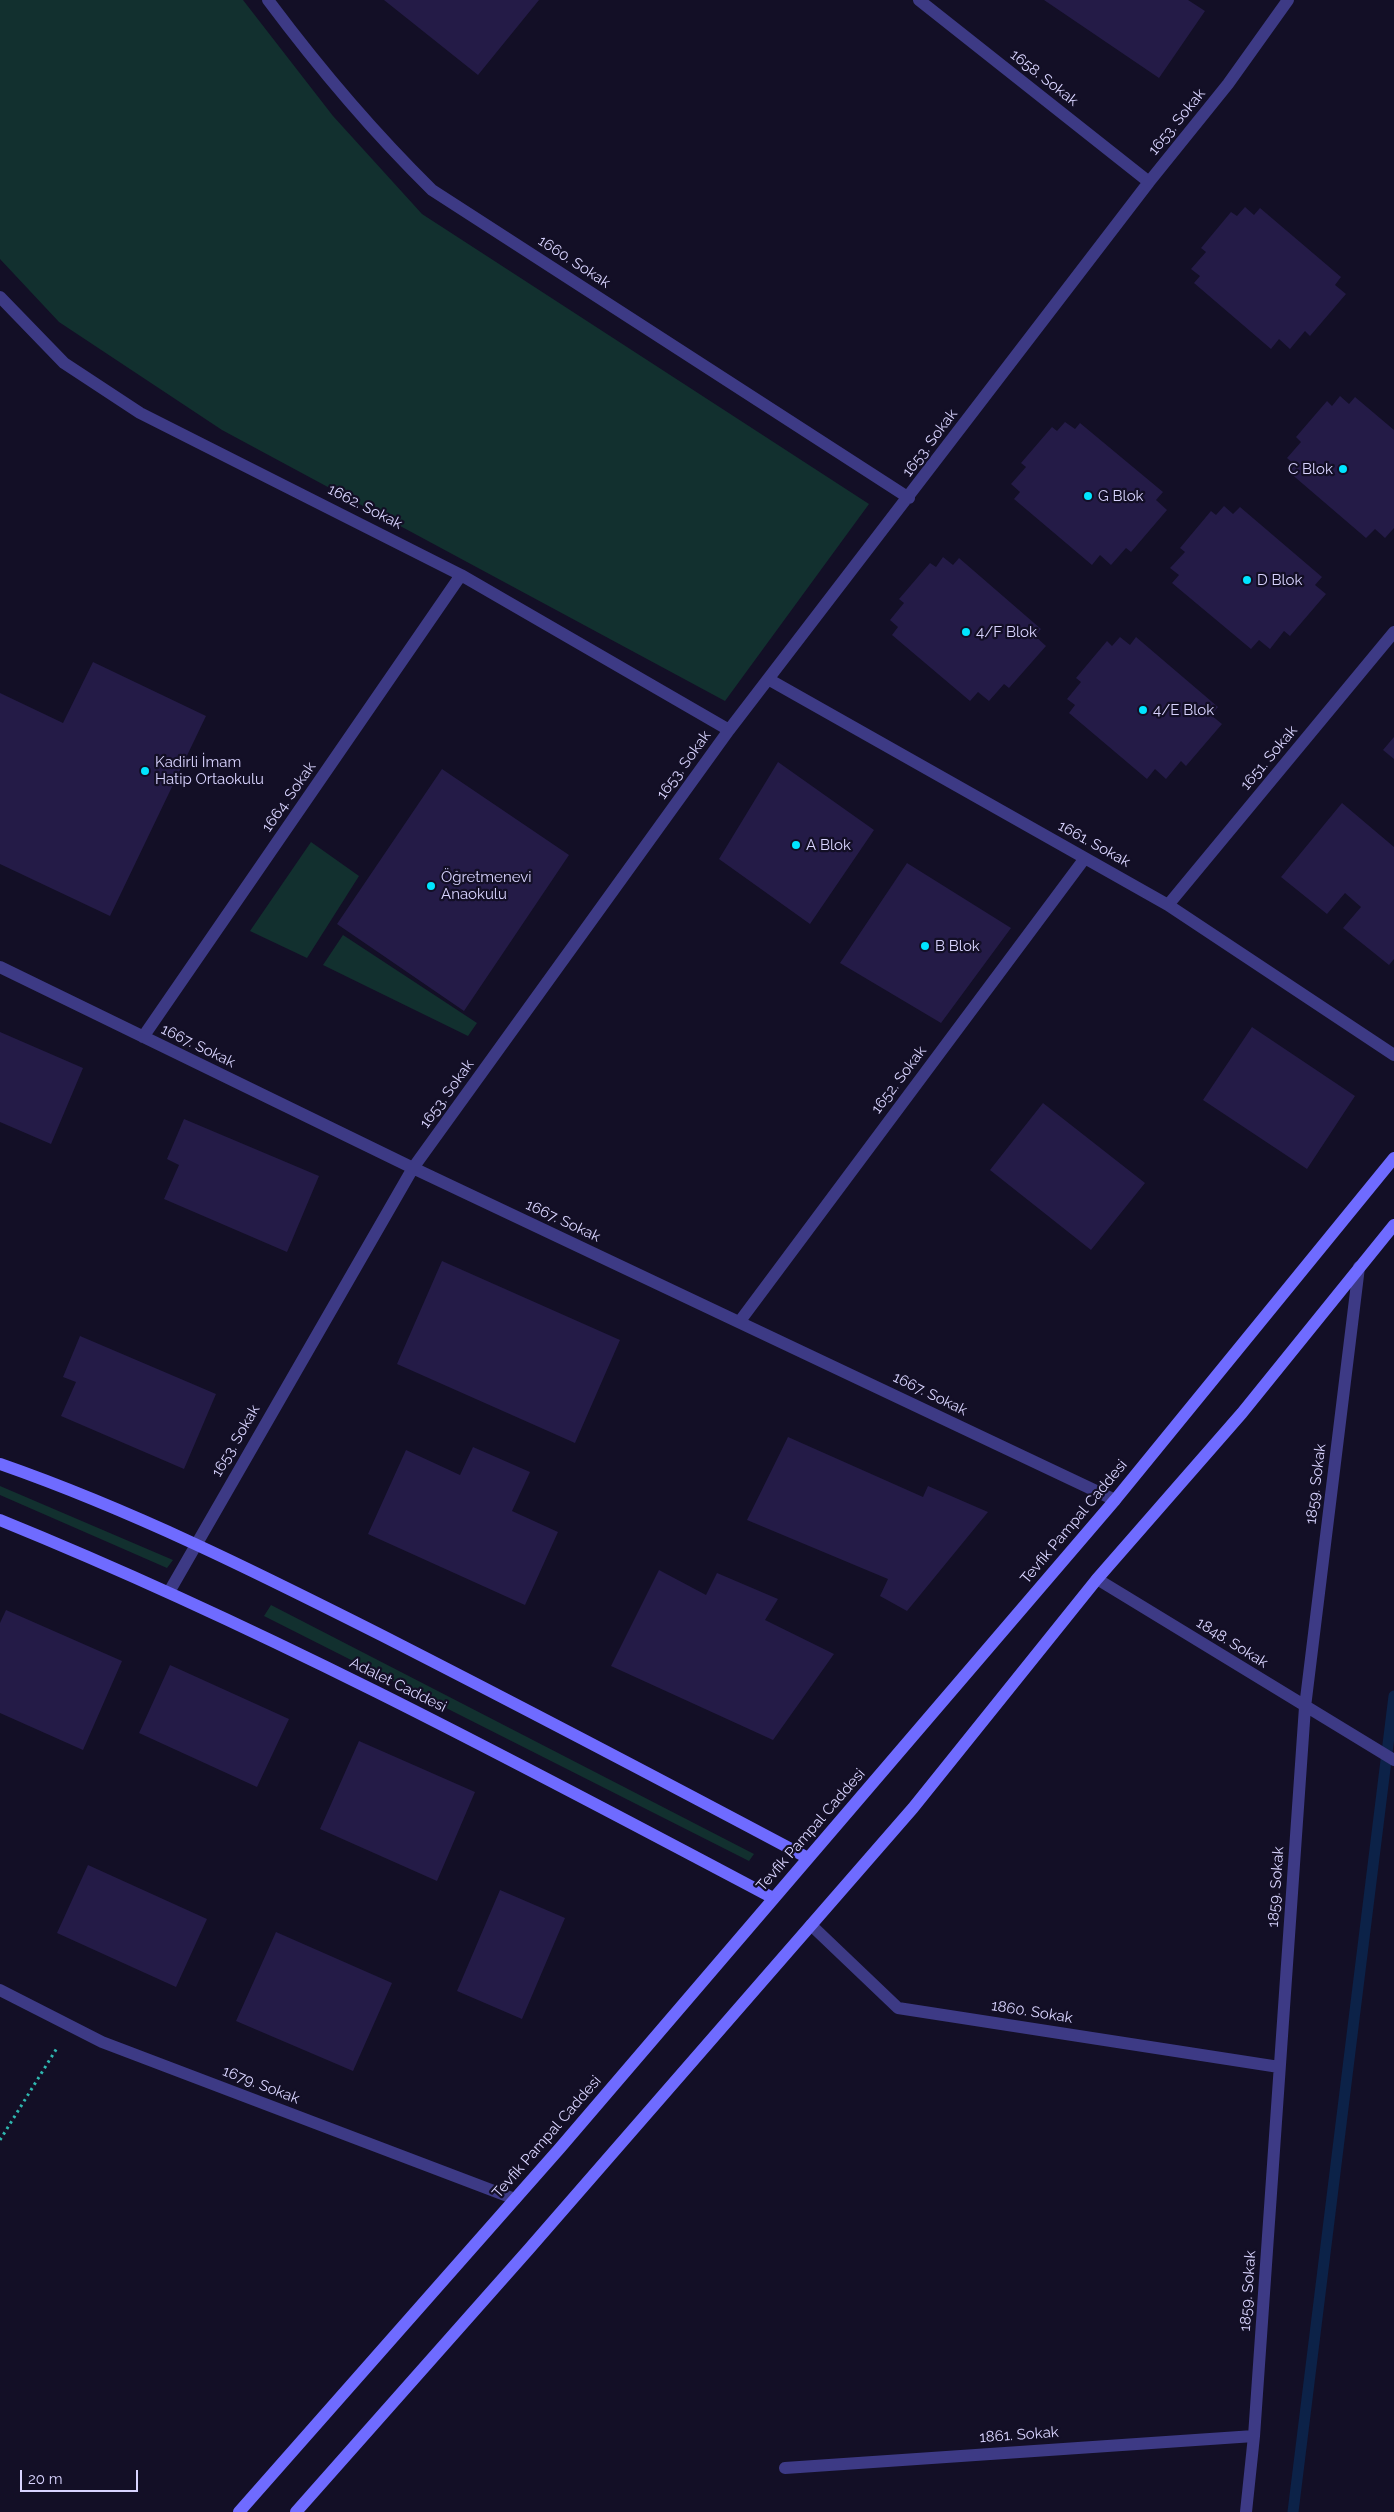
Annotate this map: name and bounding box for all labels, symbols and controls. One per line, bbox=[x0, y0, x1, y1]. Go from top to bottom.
street label: 1658. Sokak bbox=[1006, 46, 1082, 110]
street label: 1653. Sokak bbox=[1145, 85, 1209, 159]
street label: 1660. Sokak bbox=[535, 232, 613, 292]
street label: 1653. Sokak bbox=[899, 405, 961, 481]
place label: C Blok bbox=[1288, 460, 1333, 478]
marker: C Blok bbox=[1337, 463, 1349, 475]
street label: 1662. Sokak bbox=[325, 481, 405, 533]
place label: G Blok bbox=[1098, 487, 1144, 505]
marker: G Blok bbox=[1082, 490, 1094, 502]
place label: D Blok bbox=[1257, 571, 1302, 589]
marker: D Blok bbox=[1241, 574, 1253, 586]
place label: 4/F Blok bbox=[976, 623, 1037, 641]
marker: 4/F Blok bbox=[960, 626, 972, 638]
place label: 4/E Blok bbox=[1153, 701, 1214, 719]
marker: 4/E Blok bbox=[1137, 704, 1149, 716]
street label: 1651. Sokak bbox=[1237, 722, 1301, 794]
street label: 1653. Sokak bbox=[653, 727, 715, 803]
place label: Kadirli İmam Hatip Ortaokulu bbox=[155, 753, 264, 788]
street label: 1664. Sokak bbox=[258, 758, 320, 836]
marker: Kadirli İmam Hatip Ortaokulu bbox=[139, 765, 151, 777]
street label: 1661. Sokak bbox=[1055, 817, 1133, 871]
place label: A Blok bbox=[806, 836, 851, 854]
marker: A Blok bbox=[790, 839, 802, 851]
place label: Öğretmenevi Anaokulu bbox=[441, 868, 532, 903]
marker: Öğretmenevi Anaokulu bbox=[425, 880, 437, 892]
place label: B Blok bbox=[935, 937, 980, 955]
marker: B Blok bbox=[919, 940, 931, 952]
street label: 1667. Sokak bbox=[158, 1020, 238, 1072]
street label: 1652. Sokak bbox=[868, 1043, 930, 1117]
street label: 1653. Sokak bbox=[416, 1056, 478, 1132]
street label: 1667. Sokak bbox=[523, 1196, 603, 1246]
street label: 1667. Sokak bbox=[890, 1368, 970, 1420]
street label: 1653. Sokak bbox=[208, 1402, 264, 1480]
street label: 1859. Sokak bbox=[1302, 1443, 1330, 1525]
street label: Tevfik Pampal Caddesi bbox=[1017, 1456, 1131, 1588]
street label: 1848. Sokak bbox=[1193, 1614, 1271, 1672]
street label: Adalet Caddesi bbox=[347, 1654, 449, 1716]
street label: Tevfik Pampal Caddesi bbox=[753, 1765, 869, 1895]
street label: 1859. Sokak bbox=[1264, 1846, 1288, 1928]
street label: 1860. Sokak bbox=[990, 1997, 1074, 2027]
street label: 1679. Sokak bbox=[220, 2062, 302, 2108]
street label: Tevfik Pampal Caddesi bbox=[489, 2072, 605, 2202]
street label: 1859. Sokak bbox=[1236, 2250, 1260, 2332]
street label: 1861. Sokak bbox=[979, 2423, 1059, 2447]
scale bar bbox=[22, 2460, 140, 2492]
text: 20 m bbox=[28, 2470, 63, 2488]

